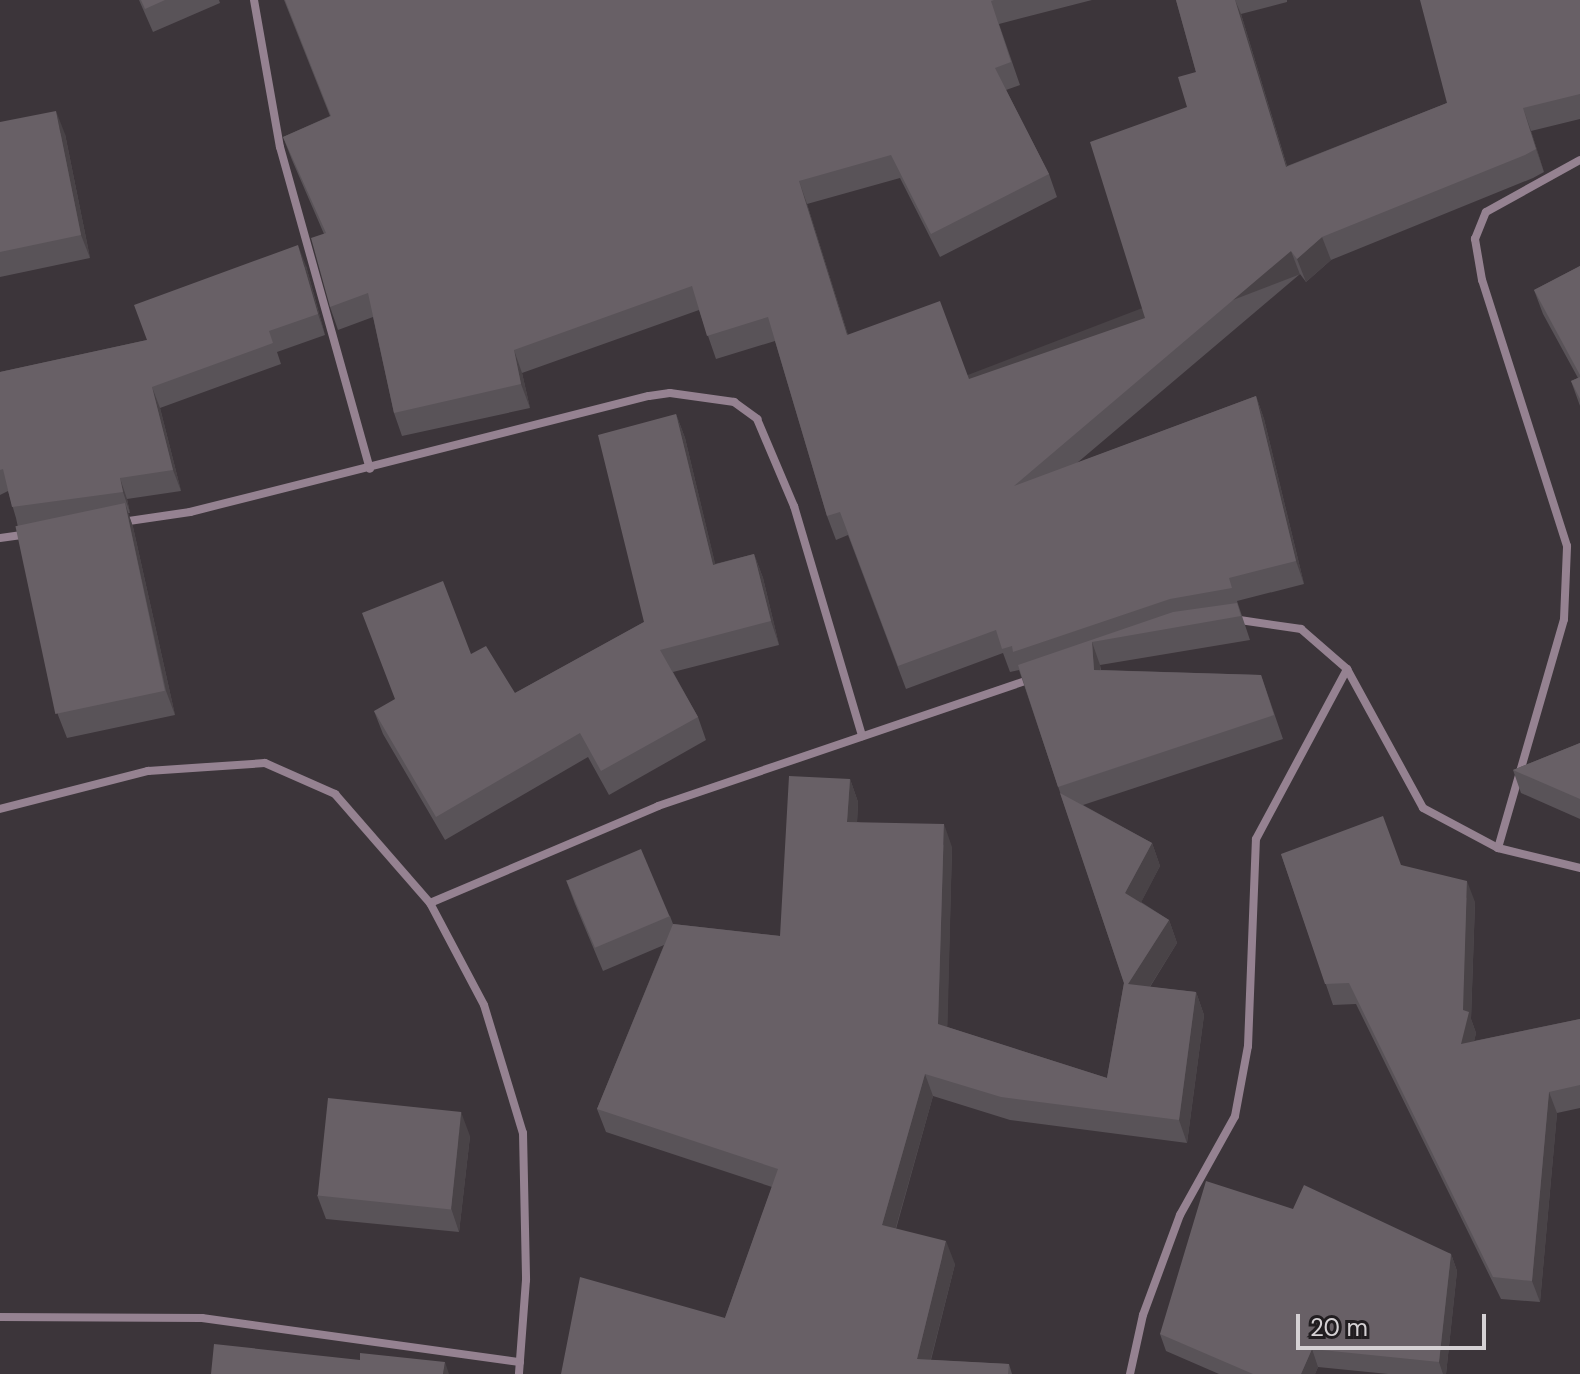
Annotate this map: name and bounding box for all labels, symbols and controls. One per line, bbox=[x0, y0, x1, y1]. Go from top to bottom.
scale bar bbox=[1300, 1298, 1490, 1348]
text: 20 m bbox=[1310, 1312, 1368, 1343]

